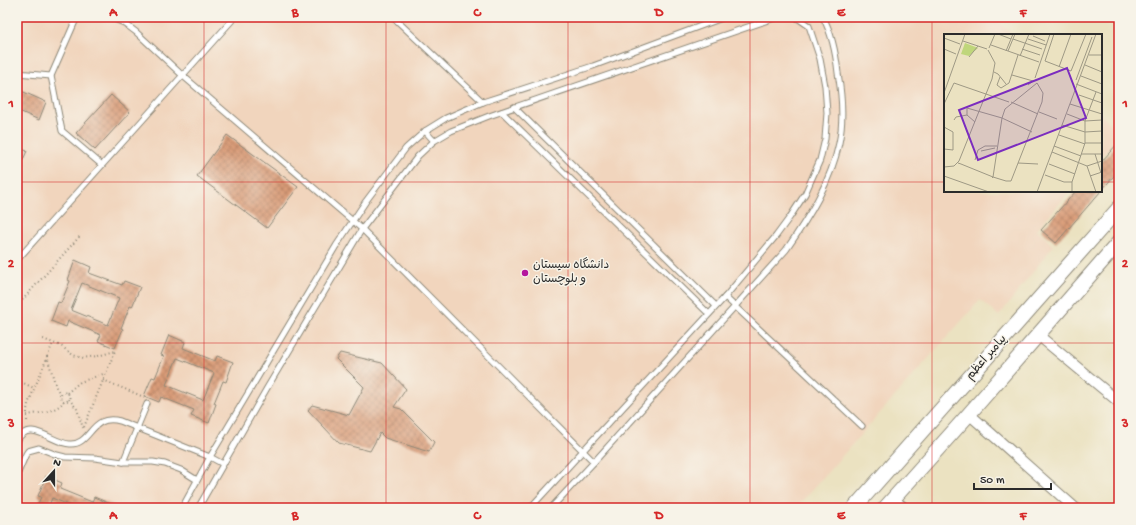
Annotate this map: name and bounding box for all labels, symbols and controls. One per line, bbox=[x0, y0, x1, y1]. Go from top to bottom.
text: A bbox=[108, 6, 118, 21]
text: B bbox=[291, 6, 300, 21]
text: C bbox=[472, 6, 482, 21]
text: D bbox=[654, 6, 664, 21]
text: E bbox=[837, 6, 846, 21]
text: F bbox=[1019, 6, 1028, 21]
inset map bbox=[944, 34, 1102, 192]
text: 1 bbox=[7, 97, 14, 112]
text: 1 bbox=[1121, 97, 1128, 112]
text: 2 bbox=[8, 257, 15, 272]
place label: دانشگاه سیستان و بلوچستان bbox=[533, 257, 609, 287]
text: 2 bbox=[1122, 257, 1129, 272]
marker: دانشگاه سیستان و بلوچستان bbox=[520, 268, 530, 278]
street label: پیامبر اعظم bbox=[964, 333, 1010, 383]
text: 3 bbox=[7, 417, 15, 432]
text: 3 bbox=[1121, 417, 1129, 432]
north arrow bbox=[34, 451, 74, 491]
text: N bbox=[51, 457, 62, 470]
scale bar bbox=[974, 465, 1051, 491]
text: 50 m bbox=[980, 474, 1005, 488]
text: A bbox=[108, 509, 118, 524]
text: B bbox=[291, 509, 300, 524]
text: C bbox=[472, 509, 482, 524]
text: D bbox=[654, 509, 664, 524]
text: E bbox=[837, 509, 846, 524]
text: F bbox=[1019, 509, 1028, 524]

